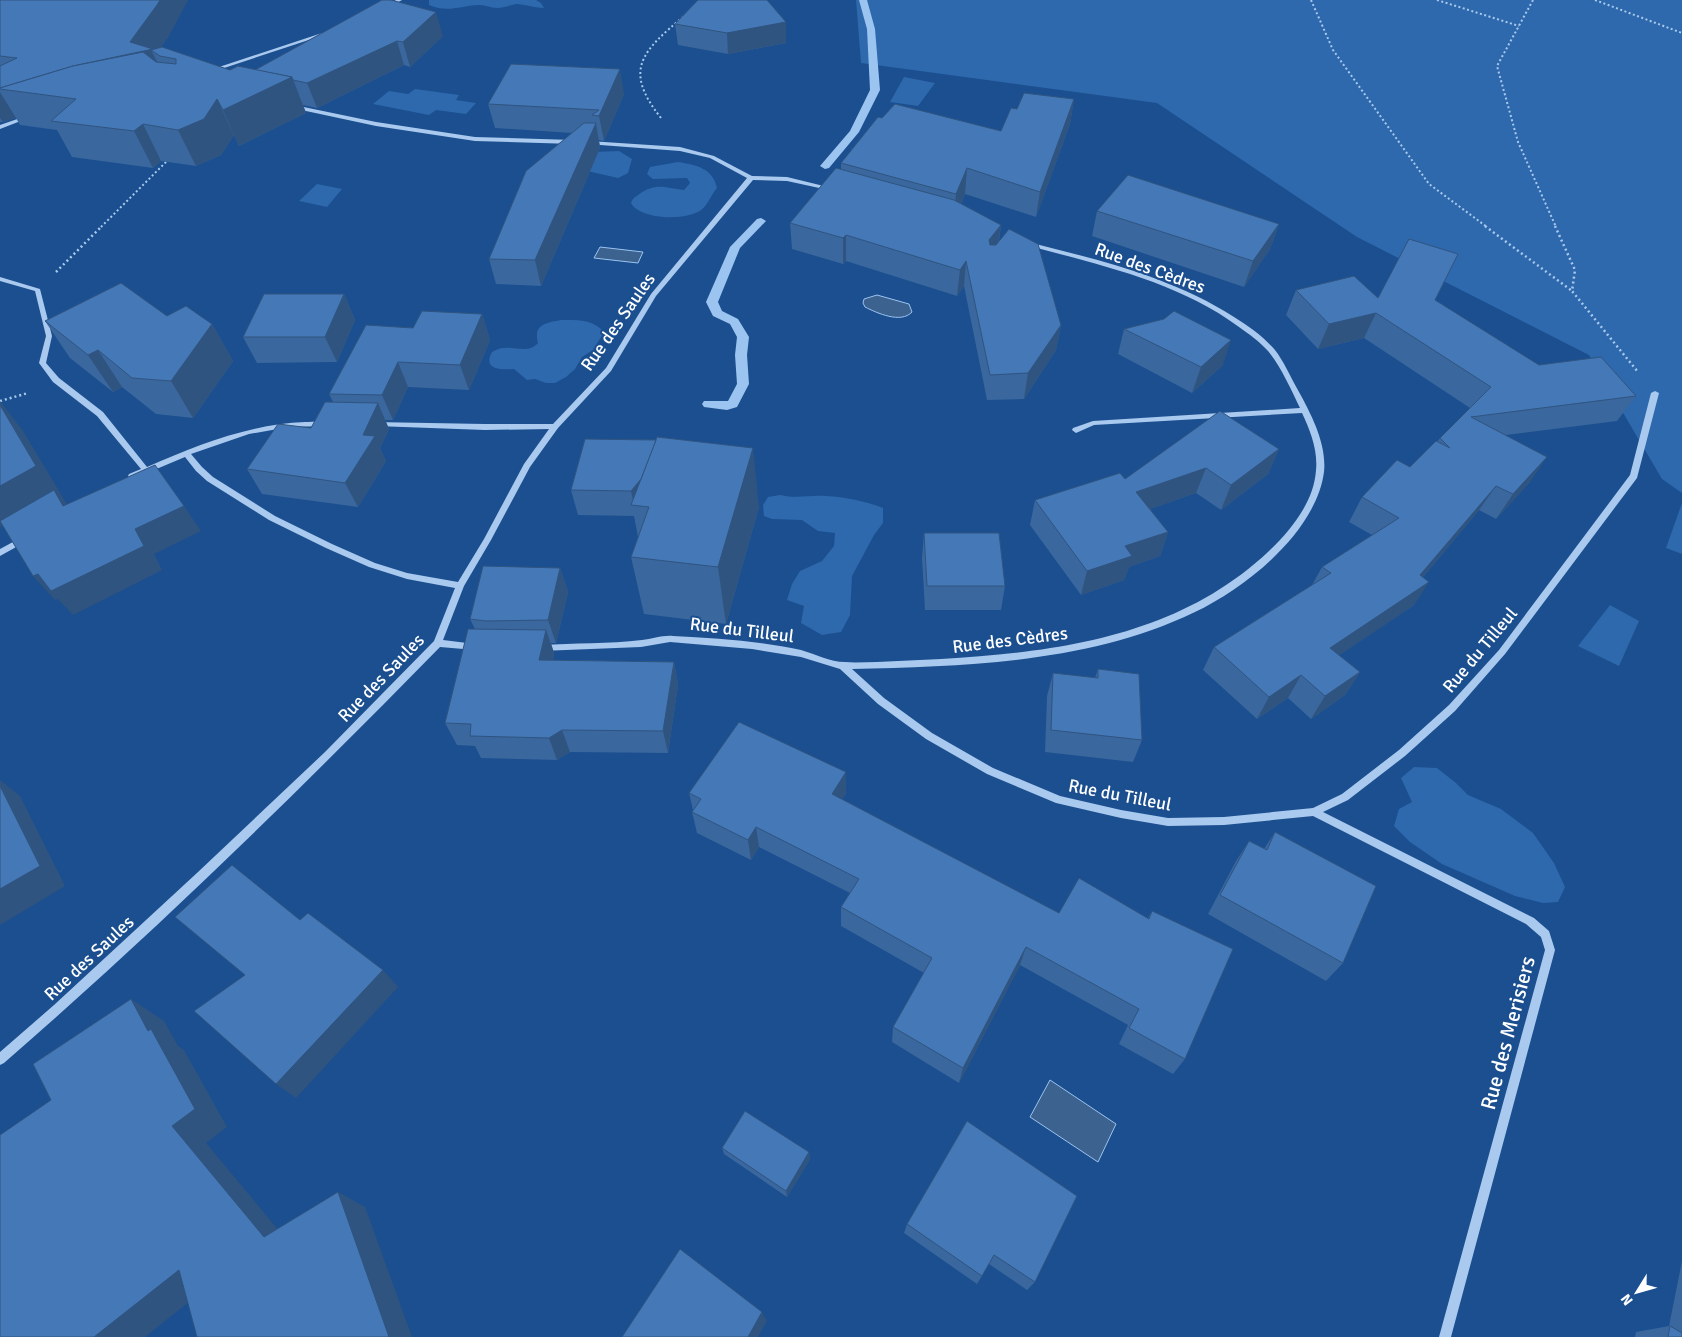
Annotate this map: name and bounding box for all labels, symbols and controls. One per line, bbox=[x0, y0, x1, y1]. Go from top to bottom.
street label: Rue des Cèdres bbox=[1092, 238, 1208, 298]
street label: Rue des Saules bbox=[576, 269, 660, 375]
street label: Rue du Tilleul bbox=[1438, 603, 1522, 697]
street label: Rue du Tilleul bbox=[689, 613, 795, 647]
street label: Rue des Cèdres bbox=[951, 622, 1069, 658]
street label: Rue des Saules bbox=[333, 629, 429, 727]
street label: Rue du Tilleul bbox=[1067, 774, 1173, 816]
street label: Rue des Saules bbox=[40, 911, 138, 1005]
street label: Rue des Merisiers bbox=[1475, 953, 1541, 1113]
north arrow bbox=[1612, 1267, 1662, 1317]
text: N bbox=[1617, 1291, 1637, 1309]

